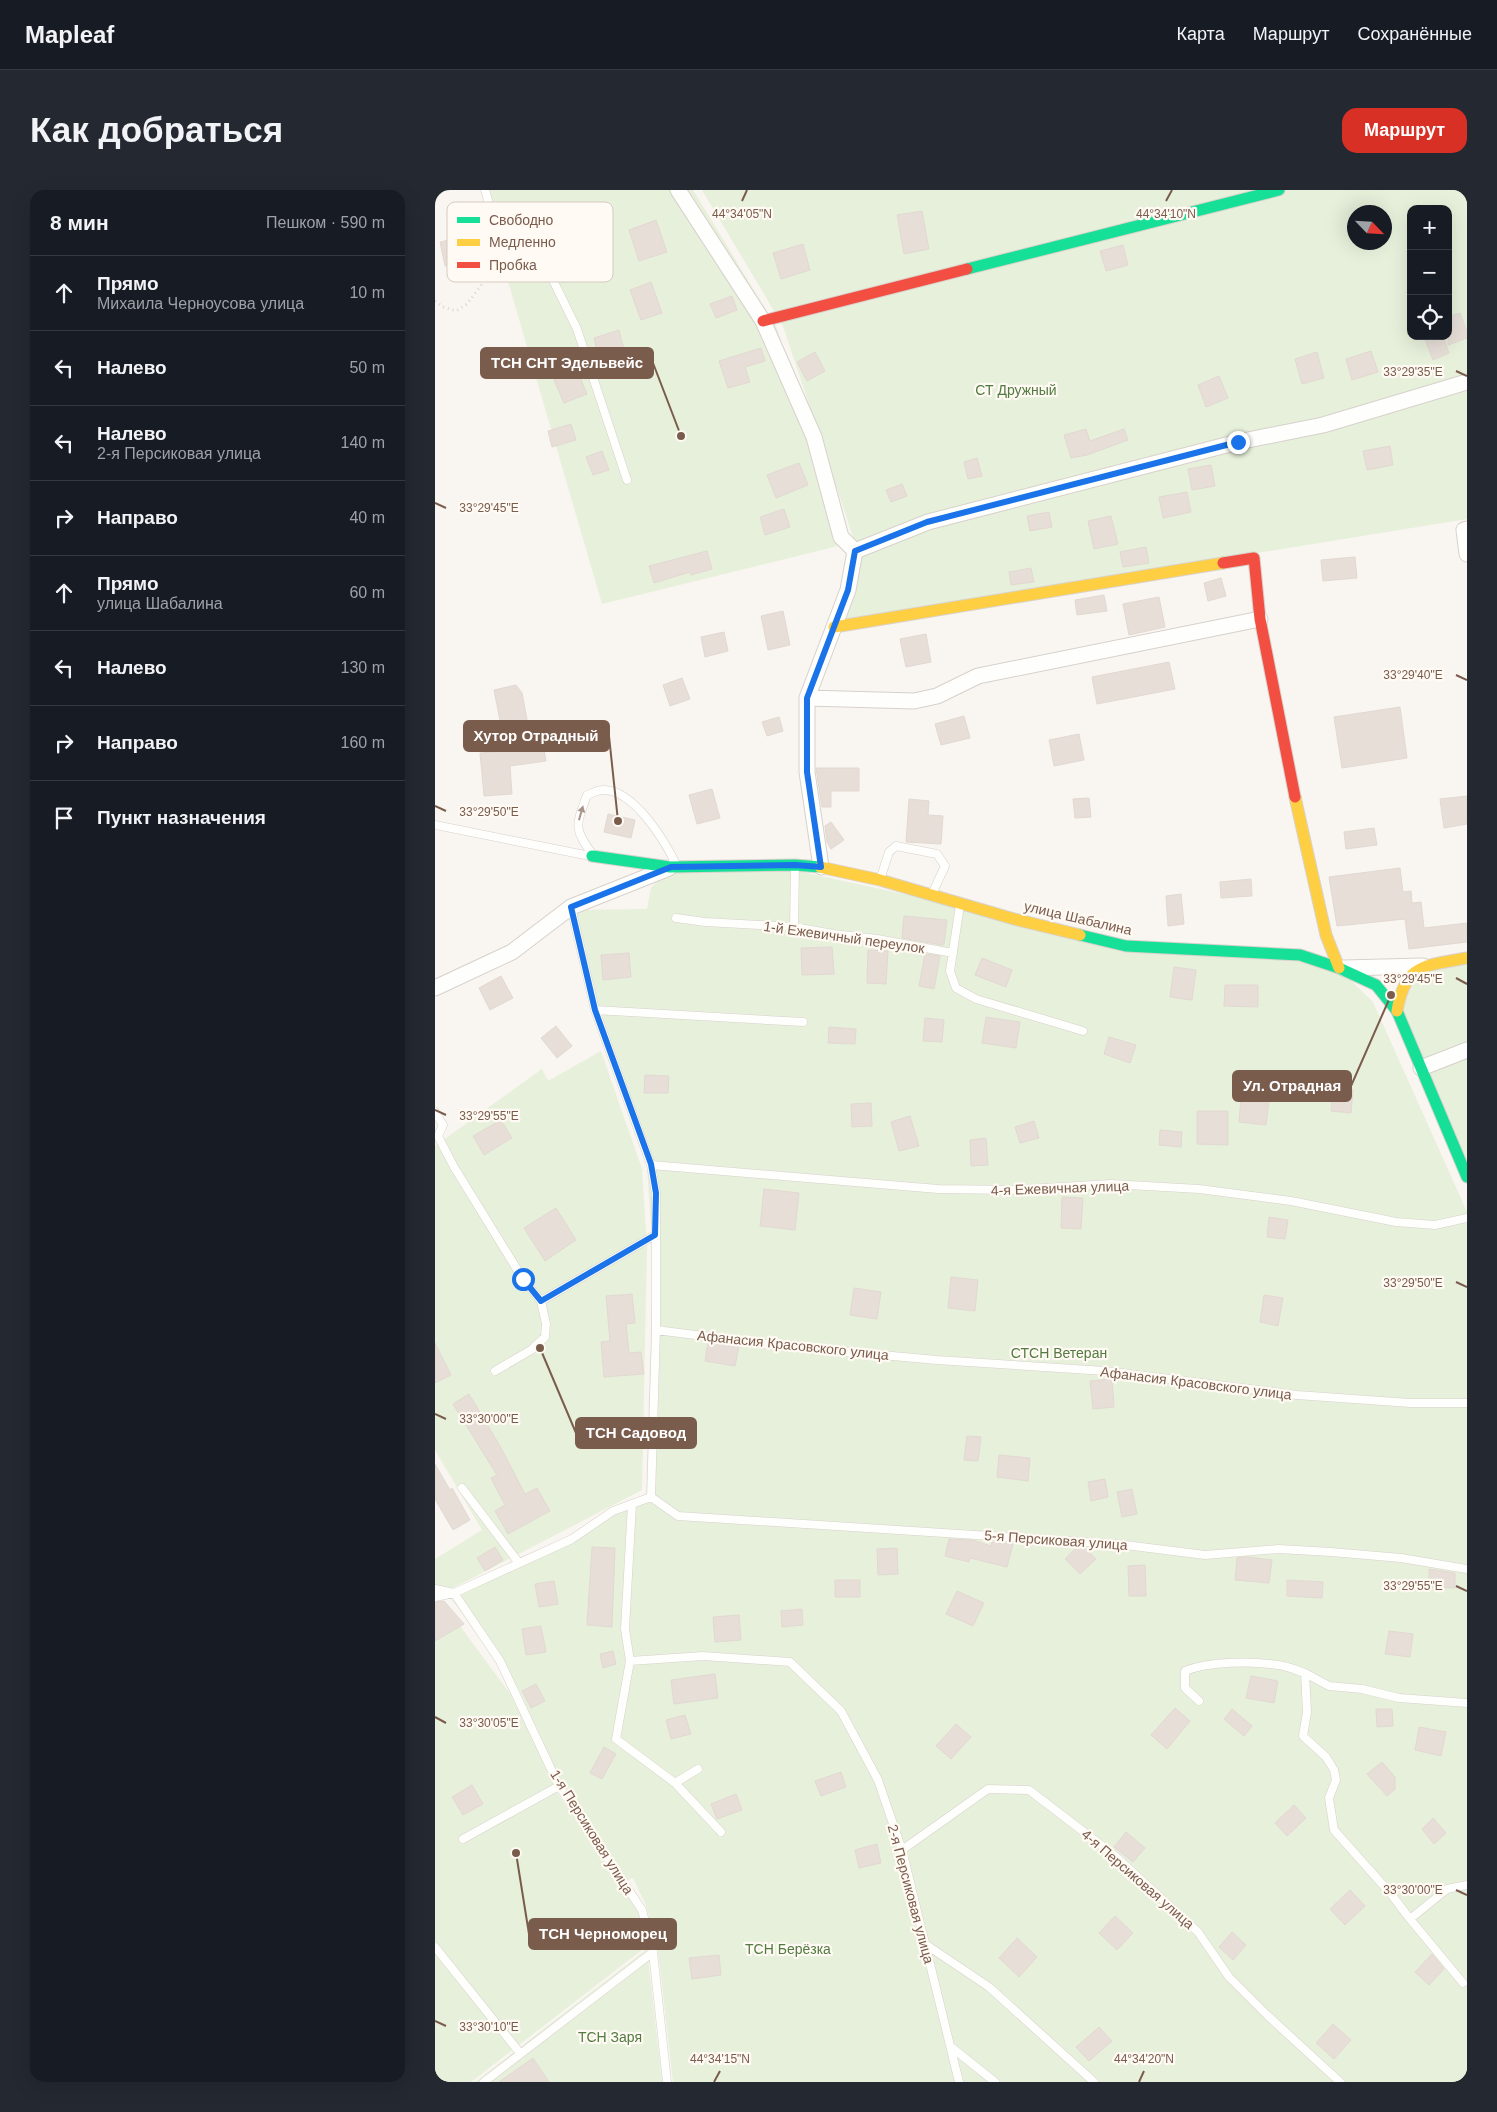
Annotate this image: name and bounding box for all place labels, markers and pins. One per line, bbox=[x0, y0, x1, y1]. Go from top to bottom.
callout: ТСН СНТ Эдельвейс bbox=[481, 348, 653, 378]
callout: Хутор Отрадный bbox=[464, 721, 609, 751]
callout: Ул. Отрадная bbox=[1233, 1071, 1351, 1101]
callout: ТСН Садовод bbox=[576, 1418, 696, 1448]
callout: ТСН Черноморец bbox=[529, 1919, 676, 1949]

